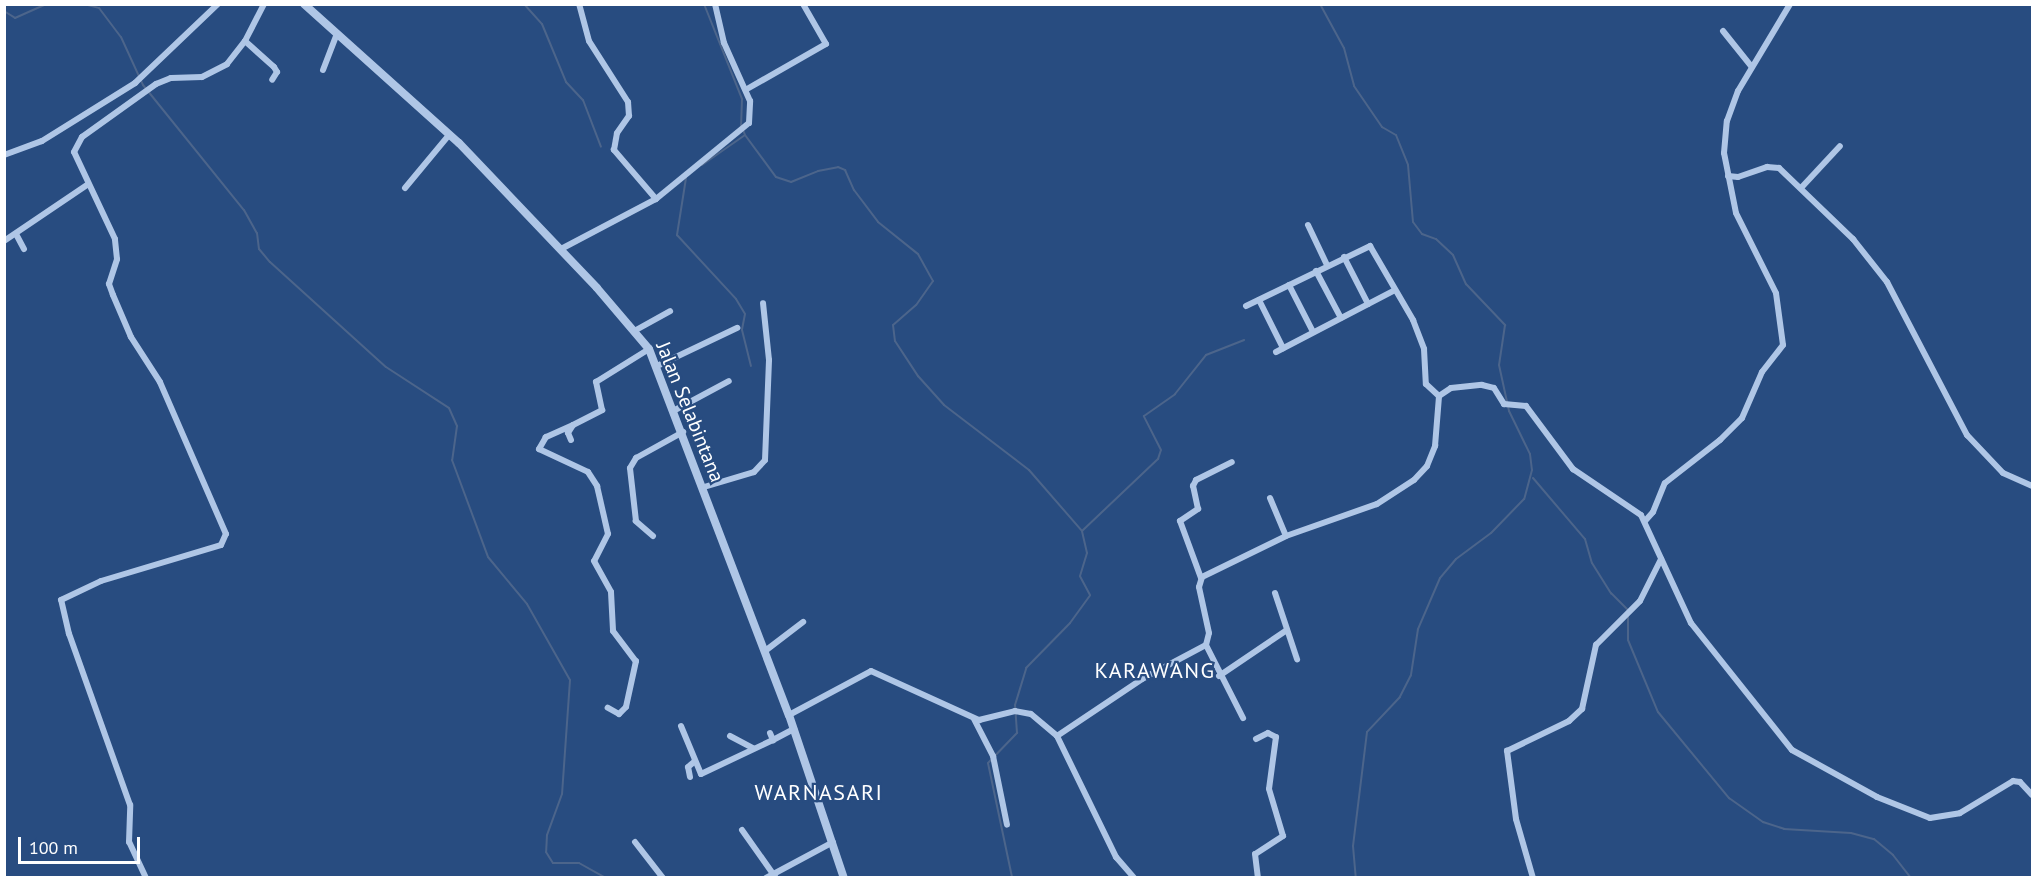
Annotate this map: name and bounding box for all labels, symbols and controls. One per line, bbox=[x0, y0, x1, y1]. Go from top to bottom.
street label: Jalan Selabintana bbox=[651, 338, 729, 486]
district label: KARAWANG bbox=[1094, 658, 1216, 684]
district label: WARNASARI bbox=[755, 780, 883, 806]
scale bar bbox=[21, 825, 142, 863]
text: 100 m bbox=[29, 836, 78, 859]

